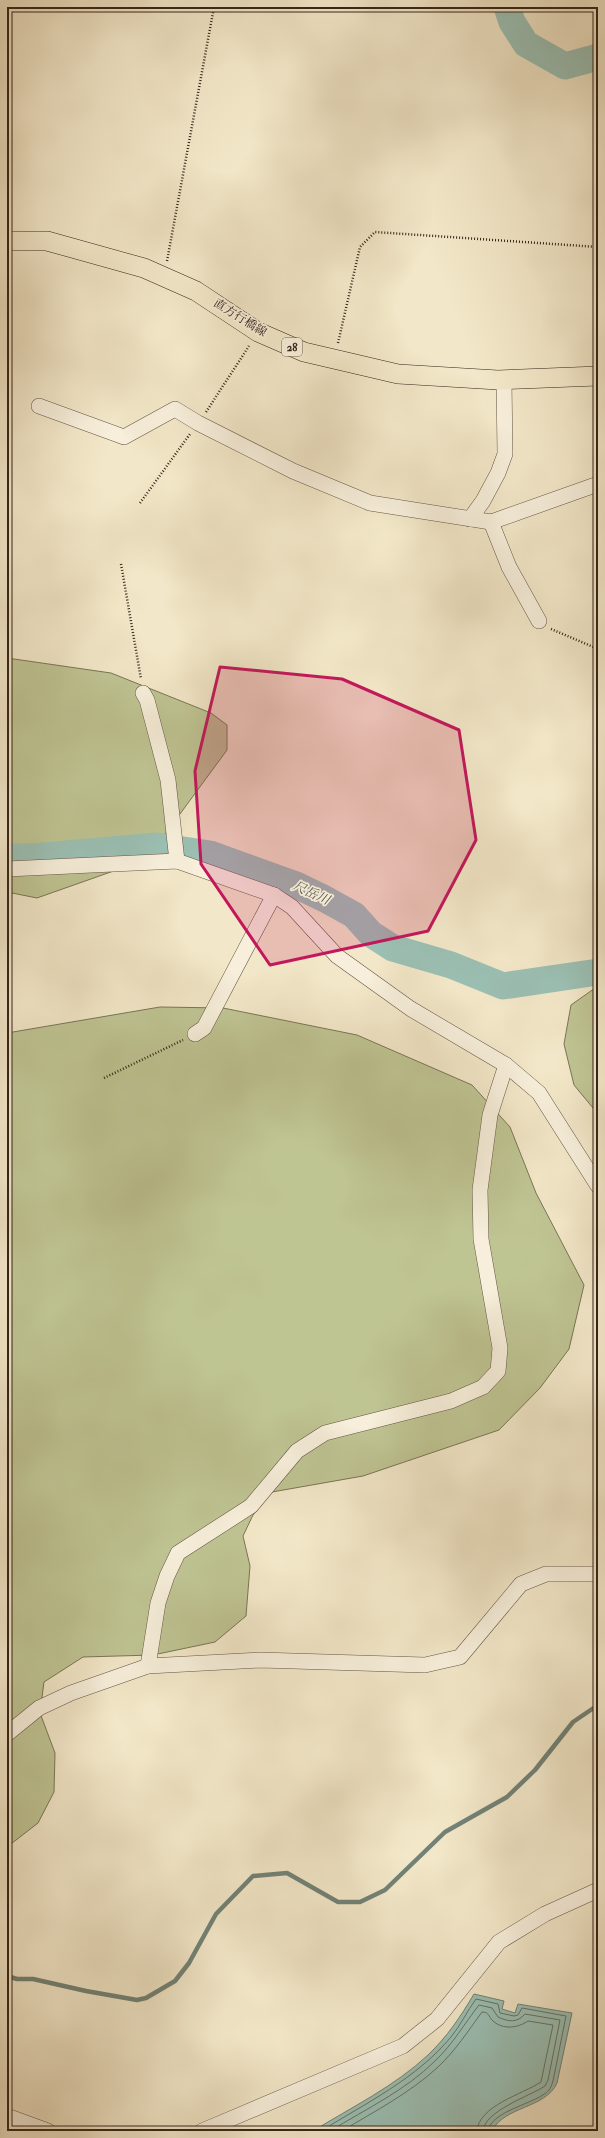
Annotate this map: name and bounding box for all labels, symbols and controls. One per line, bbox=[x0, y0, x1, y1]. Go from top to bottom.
street label: 直方行橋線 bbox=[211, 296, 269, 340]
road number: 28 bbox=[282, 338, 302, 356]
water label: 尺岳川 bbox=[290, 878, 334, 909]

